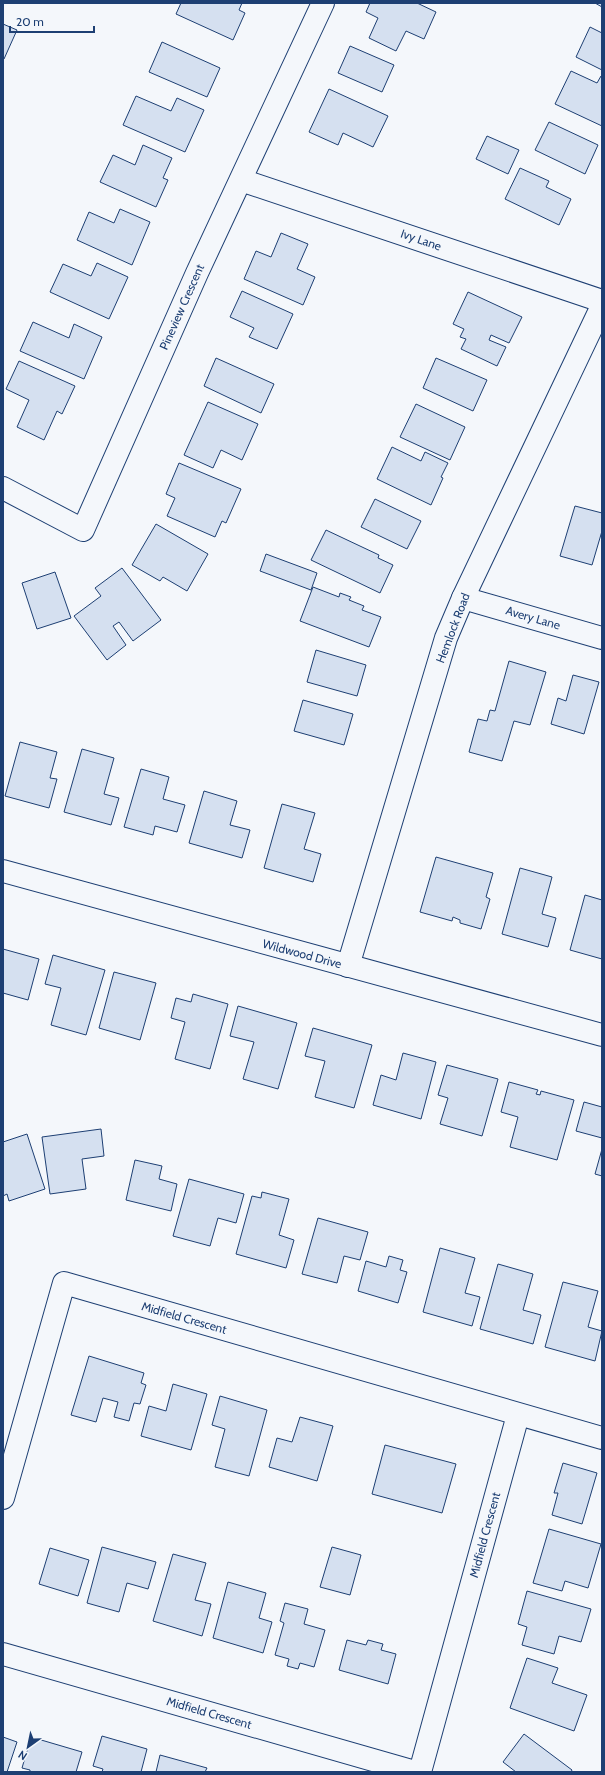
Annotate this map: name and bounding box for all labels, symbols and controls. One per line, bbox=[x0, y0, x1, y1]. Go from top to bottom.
scale bar bbox=[10, 8, 94, 34]
text: 20 m bbox=[16, 14, 44, 29]
street label: Ivy Lane bbox=[399, 226, 444, 253]
street label: Pineview Crescent bbox=[156, 262, 207, 352]
street label: Hemlock Road bbox=[432, 591, 473, 665]
street label: Avery Lane bbox=[504, 603, 562, 632]
street label: Wildwood Drive bbox=[261, 936, 343, 971]
street label: Midfield Crescent bbox=[140, 1298, 228, 1337]
street label: Midfield Crescent bbox=[466, 1491, 503, 1579]
street label: Midfield Crescent bbox=[165, 1693, 253, 1732]
north arrow bbox=[8, 1727, 48, 1767]
text: N bbox=[15, 1747, 30, 1763]

